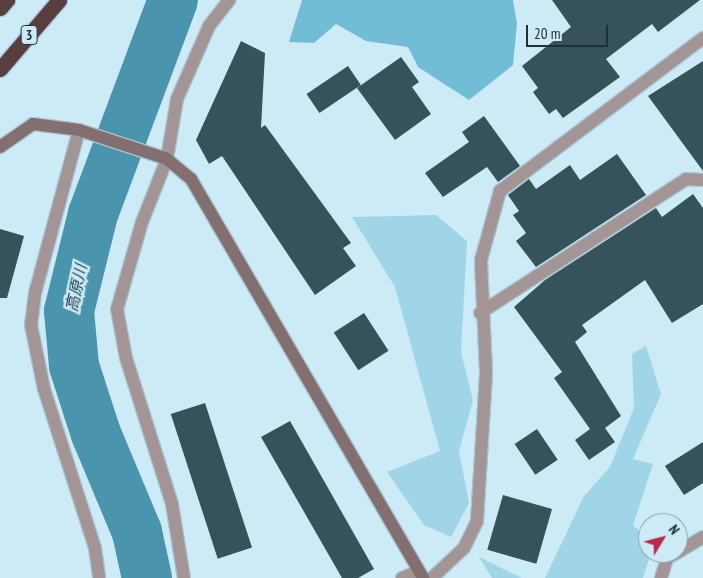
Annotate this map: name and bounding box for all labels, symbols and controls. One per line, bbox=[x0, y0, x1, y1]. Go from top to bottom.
scale bar bbox=[528, 15, 610, 47]
road number: 3 bbox=[20, 24, 38, 46]
text: 20 m bbox=[534, 24, 560, 43]
water label: 高原川 bbox=[62, 263, 90, 313]
north arrow bbox=[638, 513, 688, 563]
text: N bbox=[665, 521, 684, 538]

